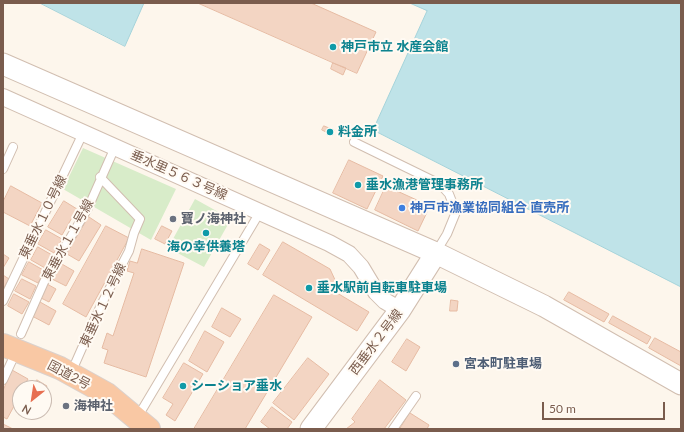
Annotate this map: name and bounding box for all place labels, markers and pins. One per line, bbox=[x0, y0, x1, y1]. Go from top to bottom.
place label: 神戸市立 水産会館 bbox=[341, 39, 448, 55]
marker: 神戸市立 水産会館 bbox=[328, 42, 338, 52]
place label: 料金所 bbox=[338, 124, 377, 140]
marker: 料金所 bbox=[325, 127, 335, 137]
place label: 垂水漁港管理事務所 bbox=[366, 177, 483, 193]
marker: 垂水漁港管理事務所 bbox=[353, 180, 363, 190]
place label: 神戸市漁業協同組合 直売所 bbox=[410, 200, 569, 216]
marker: 神戸市漁業協同組合 直売所 bbox=[397, 203, 407, 213]
place label: 寶ノ海神社 bbox=[181, 211, 246, 227]
marker: 寶ノ海神社 bbox=[168, 214, 178, 224]
marker: 海の幸供養塔 bbox=[201, 228, 211, 238]
place label: 海の幸供養塔 bbox=[167, 239, 245, 255]
place label: 垂水駅前自転車駐車場 bbox=[317, 280, 447, 296]
marker: 垂水駅前自転車駐車場 bbox=[304, 283, 314, 293]
place label: 宮本町駐車場 bbox=[464, 356, 542, 372]
marker: 宮本町駐車場 bbox=[451, 359, 461, 369]
place label: シーショア垂水 bbox=[191, 378, 282, 394]
marker: シーショア垂水 bbox=[178, 381, 188, 391]
place label: 海神社 bbox=[74, 398, 113, 414]
marker: 海神社 bbox=[61, 401, 71, 411]

